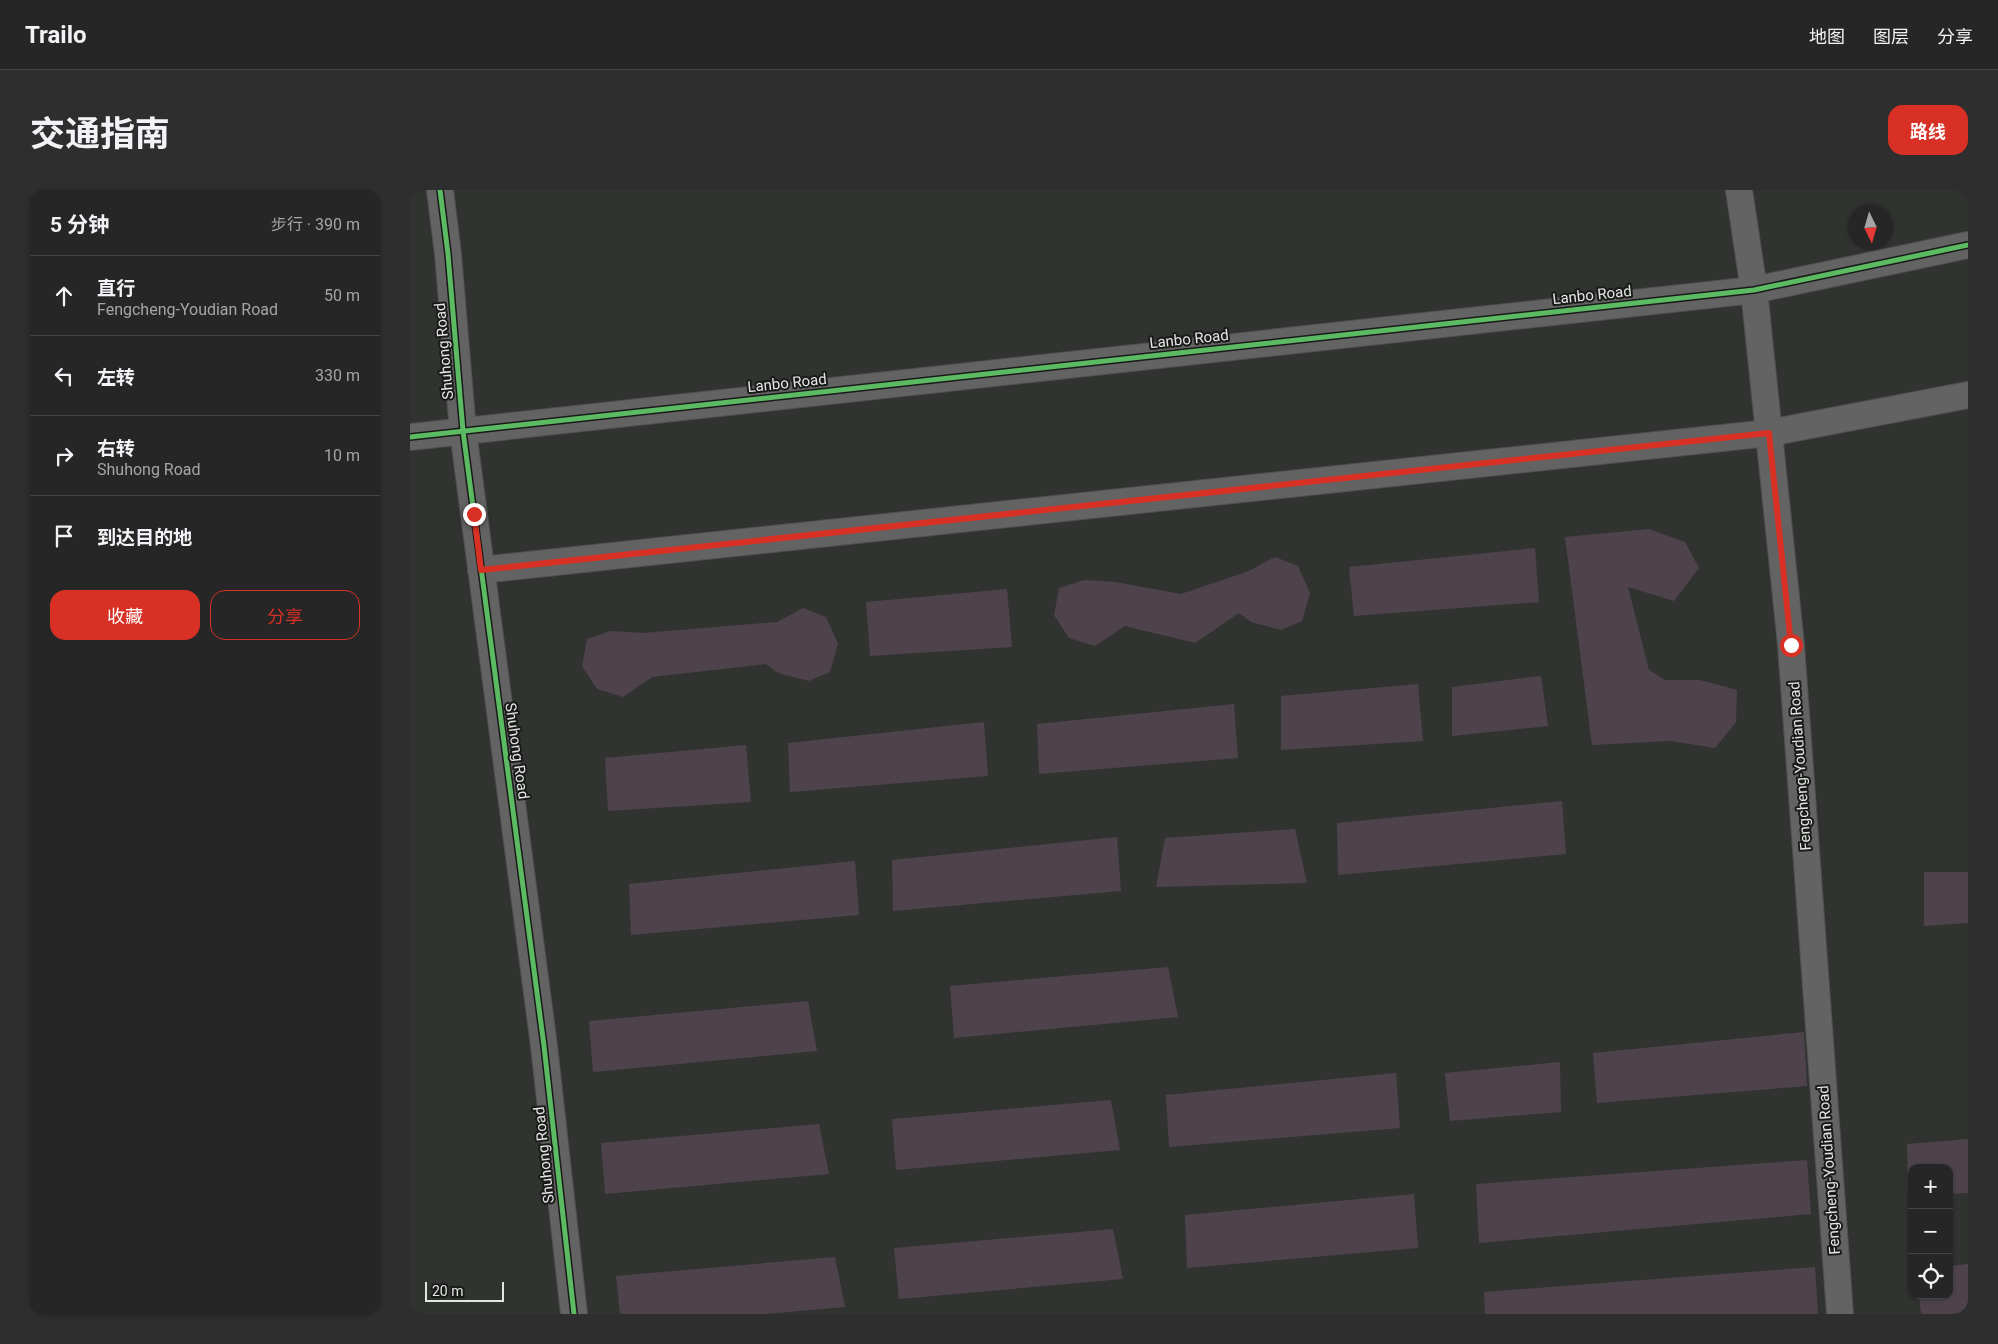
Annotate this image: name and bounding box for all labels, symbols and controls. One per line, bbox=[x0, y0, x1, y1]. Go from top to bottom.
text: Trailo bbox=[25, 21, 87, 49]
text: 地图 bbox=[1809, 26, 1845, 47]
text: 图层 bbox=[1873, 26, 1909, 47]
text: 分享 bbox=[1937, 26, 1973, 47]
button: 路线 bbox=[1888, 105, 1968, 155]
text: 交通指南 bbox=[30, 114, 170, 155]
north arrow bbox=[1848, 205, 1893, 250]
text: 5 分钟 bbox=[50, 213, 109, 237]
text: 步行 · 390 m bbox=[271, 215, 360, 234]
text: 直行 bbox=[97, 277, 135, 300]
icon: ahead bbox=[50, 282, 78, 310]
street label: Lanbo Road bbox=[1551, 282, 1633, 308]
text: 50 m bbox=[324, 286, 360, 305]
text: Fengcheng-Youdian Road bbox=[97, 300, 278, 319]
street label: Shuhong Road bbox=[431, 302, 457, 400]
street label: Lanbo Road bbox=[1148, 326, 1230, 352]
icon: left bbox=[50, 362, 78, 390]
text: 左转 bbox=[97, 366, 135, 389]
text: 330 m bbox=[315, 366, 360, 385]
street label: Lanbo Road bbox=[746, 370, 828, 396]
text: 右转 bbox=[97, 437, 135, 460]
icon: right bbox=[50, 442, 78, 470]
text: 10 m bbox=[324, 446, 360, 465]
text: Shuhong Road bbox=[97, 460, 201, 479]
route end bbox=[463, 503, 486, 526]
icon: arrive bbox=[50, 522, 78, 550]
text: 到达目的地 bbox=[97, 526, 192, 549]
button: 收藏 bbox=[50, 590, 200, 640]
button: 分享 bbox=[210, 590, 360, 640]
route start bbox=[1780, 634, 1803, 657]
street label: Fengcheng-Youdian Road bbox=[1785, 681, 1815, 851]
street label: Shuhong Road bbox=[501, 702, 533, 800]
street label: Fengcheng-Youdian Road bbox=[1814, 1085, 1844, 1255]
street label: Shuhong Road bbox=[530, 1106, 558, 1204]
map controls bbox=[1908, 1164, 1953, 1299]
button: + bbox=[1908, 1164, 1953, 1209]
button: − bbox=[1908, 1209, 1953, 1254]
button: locate bbox=[1908, 1254, 1953, 1299]
scale bar bbox=[425, 1279, 504, 1302]
text: 20 m bbox=[432, 1283, 464, 1299]

